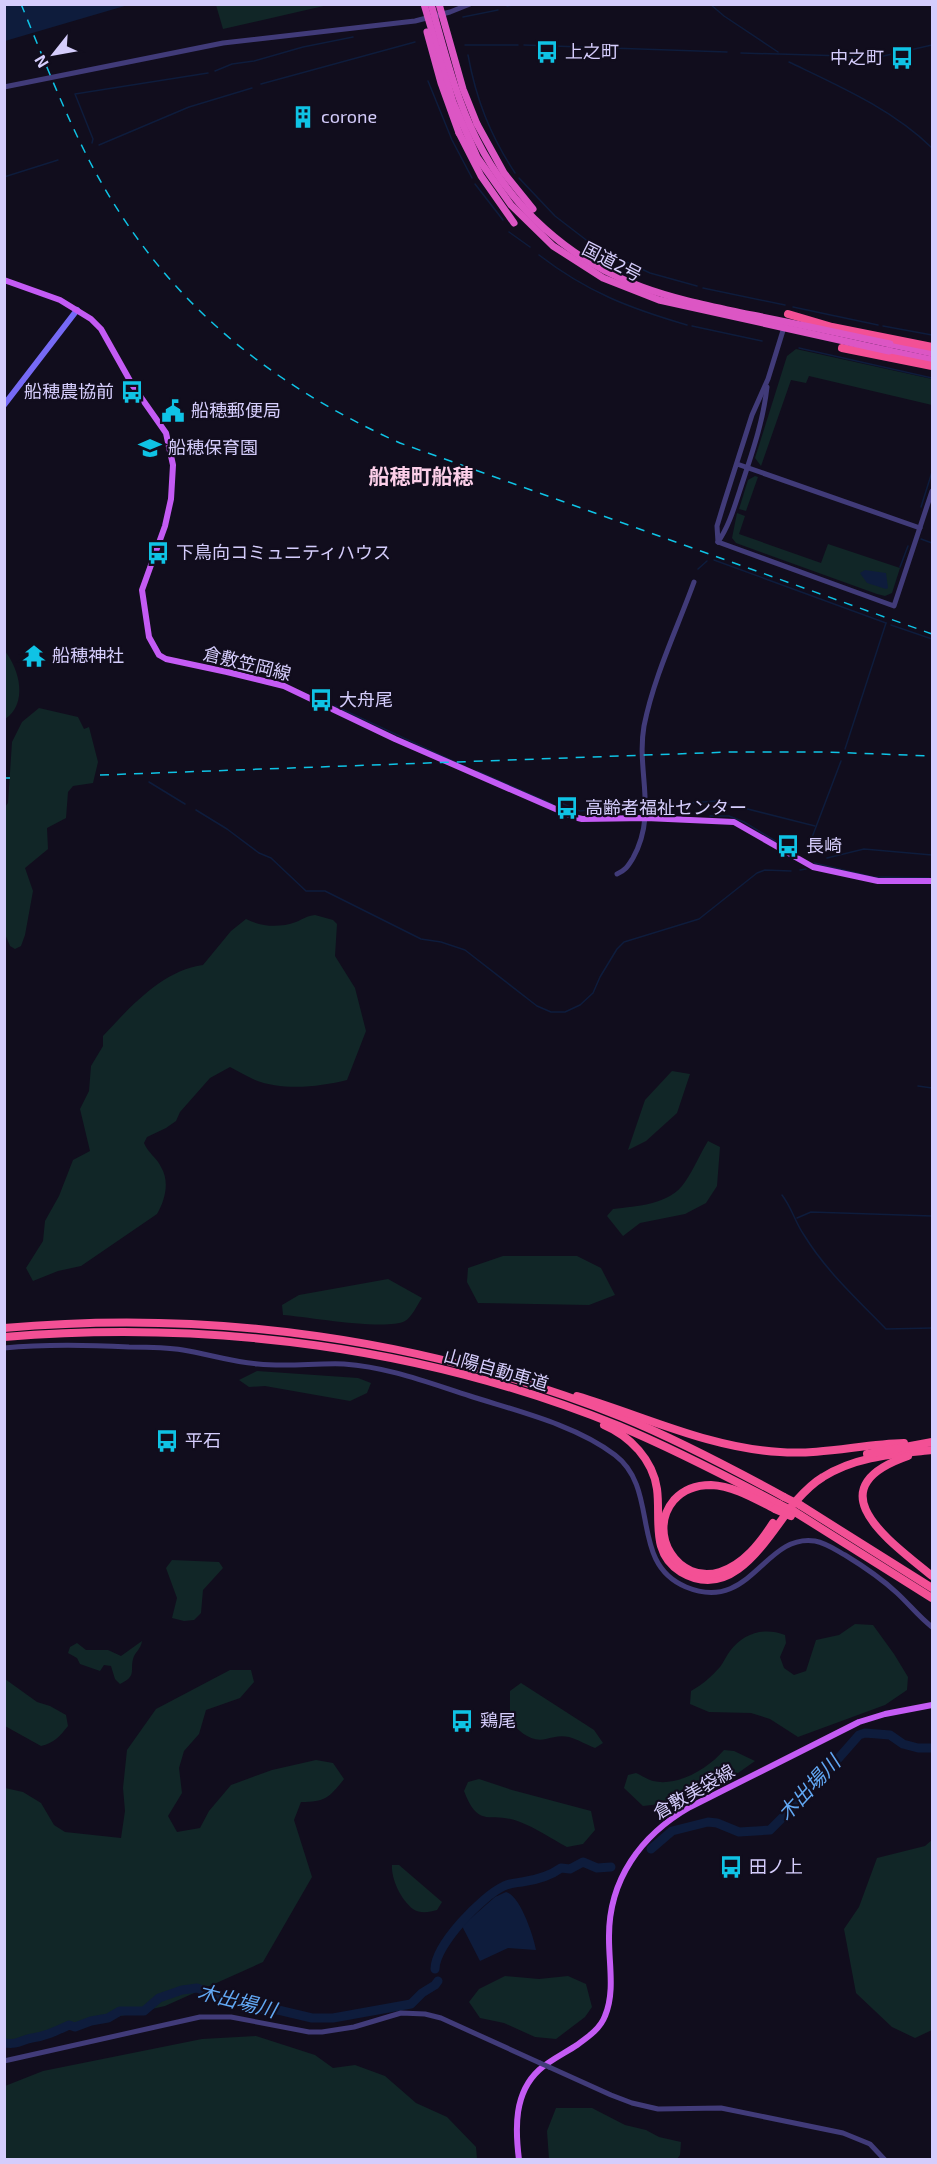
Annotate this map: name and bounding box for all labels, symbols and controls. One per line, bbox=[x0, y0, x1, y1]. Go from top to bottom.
north arrow bbox=[24, 24, 84, 84]
bus stop icon: 上之町 bbox=[534, 39, 560, 65]
place label: 上之町 bbox=[565, 40, 619, 62]
bus stop icon: 中之町 bbox=[889, 45, 915, 71]
place label: 中之町 bbox=[830, 46, 884, 68]
text: N bbox=[30, 52, 52, 72]
building icon: corone bbox=[290, 104, 316, 130]
place label: corone bbox=[321, 105, 377, 127]
street label: 国道2号 bbox=[579, 237, 646, 285]
bus stop icon: 船穂農協前 bbox=[119, 379, 145, 405]
place label: 船穂農協前 bbox=[24, 380, 114, 402]
public building icon: 船穂郵便局 bbox=[160, 398, 186, 424]
place label: 船穂郵便局 bbox=[191, 399, 281, 421]
school or university icon: 船穂保育園 bbox=[137, 435, 163, 461]
place label: 船穂保育園 bbox=[168, 436, 258, 458]
district label: 船穂町船穂 bbox=[369, 463, 474, 488]
bus stop icon: 下鳥向コミュニティハウス bbox=[145, 540, 171, 566]
place label: 下鳥向コミュニティハウス bbox=[176, 541, 391, 563]
street label: 倉敷笠岡線 bbox=[201, 641, 294, 685]
temple icon: 船穂神社 bbox=[21, 643, 47, 669]
place label: 船穂神社 bbox=[52, 644, 124, 666]
bus stop icon: 大舟尾 bbox=[308, 687, 334, 713]
place label: 大舟尾 bbox=[339, 688, 393, 710]
bus stop icon: 高齢者福祉センター bbox=[554, 795, 580, 821]
place label: 高齢者福祉センター bbox=[585, 796, 747, 818]
bus stop icon: 長崎 bbox=[775, 833, 801, 859]
place label: 長崎 bbox=[806, 834, 842, 856]
street label: 山陽自動車道 bbox=[441, 1344, 551, 1394]
bus stop icon: 平石 bbox=[154, 1428, 180, 1454]
place label: 平石 bbox=[185, 1429, 221, 1451]
bus stop icon: 鶏尾 bbox=[449, 1708, 475, 1734]
place label: 鶏尾 bbox=[480, 1709, 516, 1731]
water label: 木出場川 bbox=[772, 1748, 846, 1825]
street label: 倉敷美袋線 bbox=[649, 1759, 738, 1823]
bus stop icon: 田ノ上 bbox=[718, 1854, 744, 1880]
place label: 田ノ上 bbox=[749, 1855, 803, 1877]
water label: 木出場川 bbox=[196, 1979, 281, 2022]

